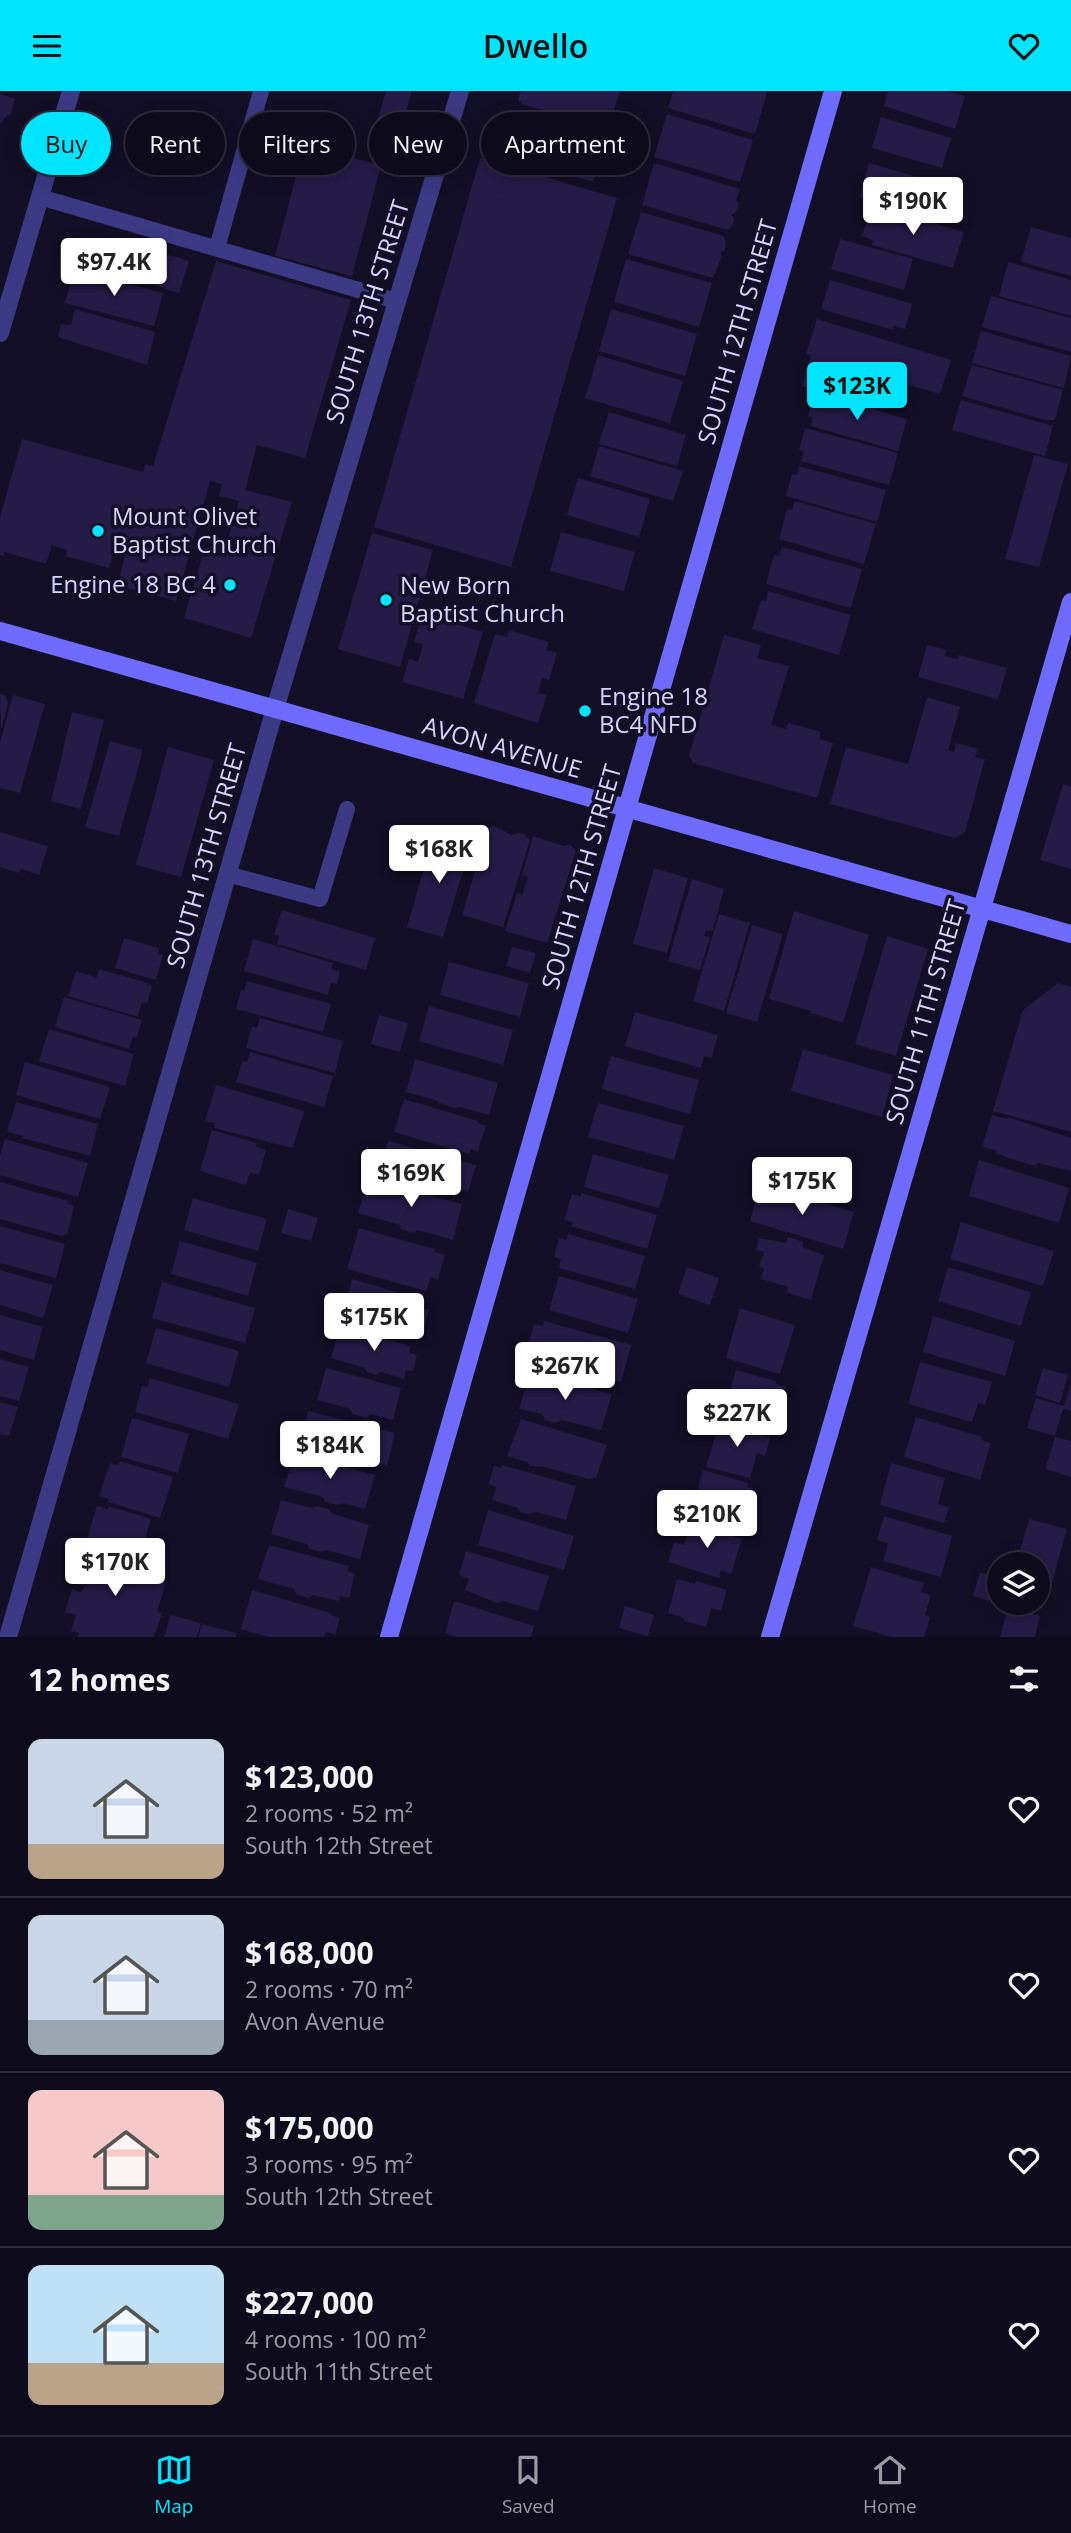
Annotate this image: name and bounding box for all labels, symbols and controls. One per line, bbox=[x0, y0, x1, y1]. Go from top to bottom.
text: Dwello bbox=[483, 24, 588, 67]
icon: menu bbox=[28, 27, 66, 65]
icon: heart bbox=[1005, 27, 1043, 65]
chip: Buy bbox=[21, 112, 111, 175]
chip: Rent bbox=[125, 112, 225, 175]
chip: Filters bbox=[239, 112, 355, 175]
chip: New bbox=[369, 112, 467, 175]
chip: Apartment bbox=[481, 112, 649, 175]
pin: $190K bbox=[864, 177, 962, 237]
text: $190K bbox=[879, 184, 947, 216]
street label: SOUTH 13TH STREET bbox=[317, 196, 416, 427]
street label: SOUTH 12TH STREET bbox=[689, 215, 784, 448]
pin: $97.4K bbox=[57, 239, 171, 298]
text: $97.4K bbox=[77, 245, 151, 277]
pin: $123K bbox=[808, 363, 906, 422]
text: $123K bbox=[823, 369, 891, 401]
place label: Mount Olivet Baptist Church bbox=[112, 499, 277, 560]
marker: Mount Olivet Baptist Church bbox=[90, 523, 106, 539]
place label: Engine 18 BC 4 bbox=[50, 567, 216, 600]
place label: New Born Baptist Church bbox=[400, 568, 565, 629]
marker: Engine 18 BC 4 bbox=[222, 577, 238, 593]
marker: New Born Baptist Church bbox=[378, 592, 394, 608]
place label: Engine 18 BC4 NFD bbox=[599, 679, 708, 740]
marker: Engine 18 BC4 NFD bbox=[577, 703, 593, 719]
street label: AVON AVENUE bbox=[419, 708, 586, 785]
street label: SOUTH 13TH STREET bbox=[158, 739, 253, 972]
street label: SOUTH 12TH STREET bbox=[533, 760, 628, 993]
pin: $168K bbox=[390, 825, 488, 885]
text: $168K bbox=[405, 832, 473, 864]
street label: SOUTH 11TH STREET bbox=[877, 895, 972, 1128]
pin: $169K bbox=[362, 1149, 460, 1209]
text: $169K bbox=[377, 1156, 445, 1188]
pin: $175K bbox=[753, 1157, 851, 1217]
text: $175K bbox=[768, 1164, 836, 1196]
pin: $175K bbox=[325, 1293, 423, 1353]
text: $175K bbox=[340, 1300, 408, 1332]
pin: $267K bbox=[516, 1343, 614, 1402]
text: $267K bbox=[531, 1349, 599, 1381]
pin: $227K bbox=[688, 1389, 786, 1449]
text: $227K bbox=[703, 1396, 771, 1428]
pin: $184K bbox=[281, 1421, 379, 1481]
text: $184K bbox=[296, 1428, 364, 1460]
pin: $210K bbox=[658, 1491, 756, 1550]
text: $210K bbox=[673, 1497, 741, 1529]
pin: $170K bbox=[66, 1539, 164, 1598]
text: $170K bbox=[81, 1545, 149, 1577]
map controls bbox=[987, 1552, 1050, 1615]
button: layers bbox=[987, 1552, 1050, 1615]
text: 12 homes bbox=[28, 1659, 171, 1700]
icon: filters bbox=[1005, 1660, 1043, 1698]
text: $123,000 bbox=[245, 1756, 374, 1797]
icon: home bbox=[84, 1767, 168, 1851]
icon: heart bbox=[1005, 1790, 1043, 1828]
text: 2 rooms · 52 m² bbox=[245, 1797, 413, 1829]
text: South 12th Street bbox=[245, 1829, 433, 1861]
text: $168,000 bbox=[245, 1932, 374, 1973]
icon: home bbox=[84, 1943, 168, 2027]
icon: heart bbox=[1005, 1966, 1043, 2004]
text: 2 rooms · 70 m² bbox=[245, 1973, 413, 2005]
text: Avon Avenue bbox=[245, 2005, 385, 2037]
text: $175,000 bbox=[245, 2107, 374, 2148]
icon: home bbox=[84, 2118, 168, 2202]
icon: heart bbox=[1005, 2141, 1043, 2179]
text: 3 rooms · 95 m² bbox=[245, 2148, 413, 2180]
text: South 12th Street bbox=[245, 2180, 433, 2212]
text: $227,000 bbox=[245, 2282, 374, 2323]
icon: home bbox=[84, 2293, 168, 2377]
icon: heart bbox=[1005, 2316, 1043, 2354]
text: 4 rooms · 100 m² bbox=[245, 2323, 426, 2355]
text: South 11th Street bbox=[245, 2355, 433, 2387]
tab: Map bbox=[154, 2451, 193, 2519]
tab: Saved bbox=[502, 2451, 555, 2519]
tab: Home bbox=[863, 2451, 917, 2519]

